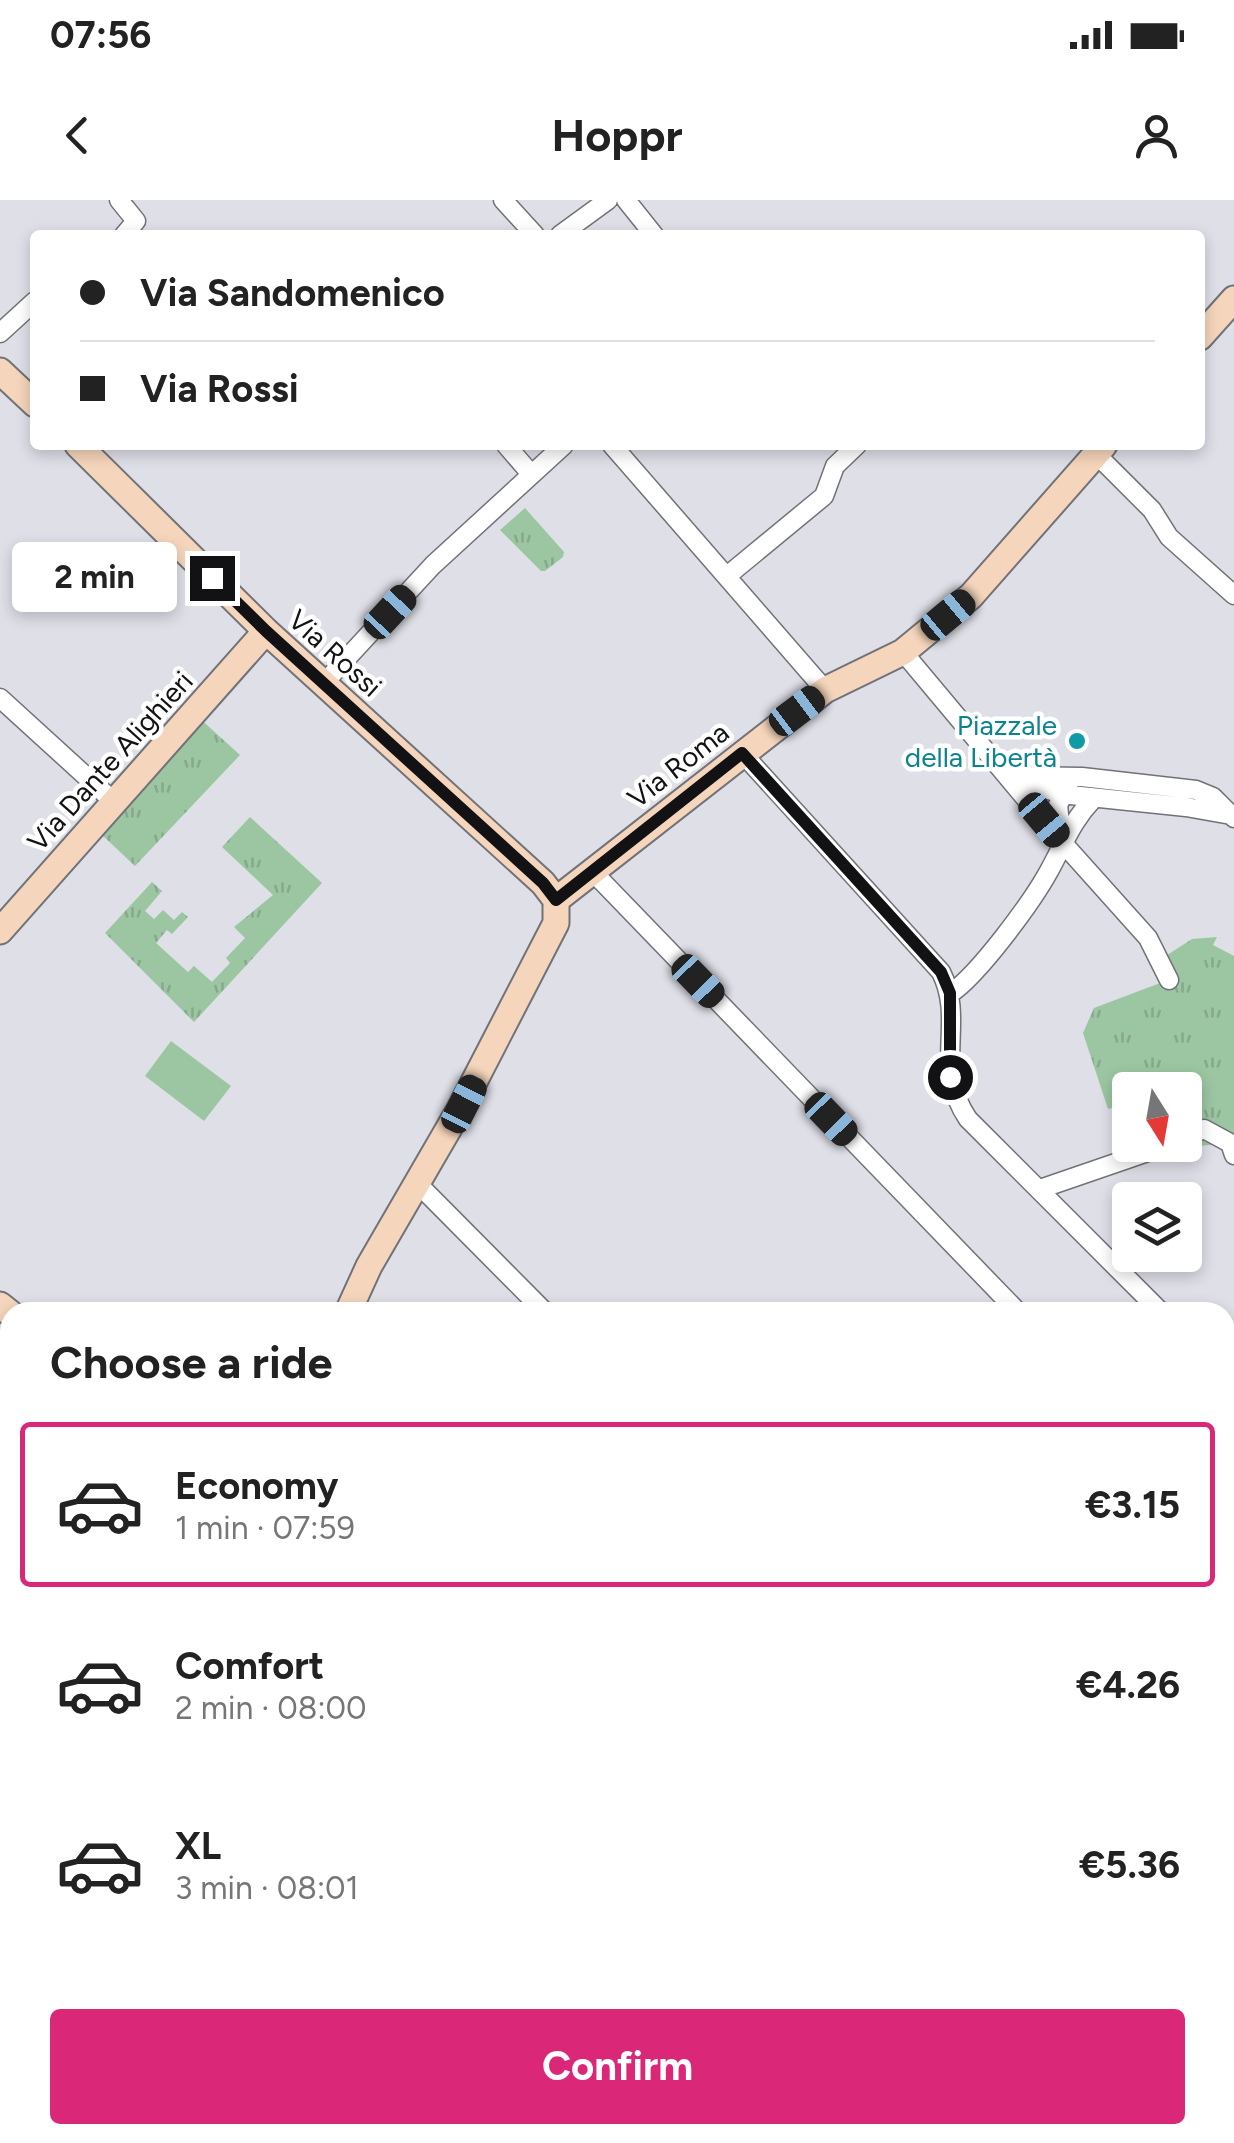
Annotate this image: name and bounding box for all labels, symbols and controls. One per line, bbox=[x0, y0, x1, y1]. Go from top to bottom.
text: 07:56 bbox=[50, 12, 151, 58]
icon: back bbox=[50, 108, 105, 163]
text: Hoppr bbox=[551, 108, 683, 162]
icon: person bbox=[1129, 108, 1184, 163]
text: Via Sandomenico bbox=[140, 270, 445, 316]
text: Via Rossi bbox=[140, 366, 299, 412]
callout: 2 min bbox=[12, 543, 177, 613]
route end bbox=[190, 556, 235, 601]
text: 2 min bbox=[54, 558, 135, 596]
car bbox=[359, 580, 421, 644]
car bbox=[915, 584, 981, 646]
street label: Via Rossi bbox=[281, 602, 389, 704]
street label: Via Dante Alighieri bbox=[20, 664, 200, 858]
car bbox=[764, 681, 830, 741]
place label: Piazzale della Libertà bbox=[905, 708, 1057, 774]
street label: Via Roma bbox=[621, 715, 735, 815]
marker: Piazzale della Libertà bbox=[1066, 730, 1088, 752]
car bbox=[1013, 787, 1075, 853]
car bbox=[666, 949, 730, 1013]
route start bbox=[928, 1055, 973, 1100]
car bbox=[437, 1070, 491, 1138]
north arrow bbox=[1112, 1072, 1202, 1162]
map controls bbox=[1112, 1072, 1202, 1272]
car bbox=[799, 1087, 863, 1151]
button: layers bbox=[1112, 1182, 1202, 1272]
text: Choose a ride bbox=[50, 1335, 332, 1389]
icon: car bbox=[55, 1460, 145, 1550]
text: Economy bbox=[175, 1463, 338, 1509]
text: €3.15 bbox=[1085, 1482, 1180, 1528]
text: 1 min · 07:59 bbox=[175, 1509, 355, 1547]
icon: car bbox=[55, 1640, 145, 1730]
text: Comfort bbox=[175, 1643, 324, 1689]
text: €4.26 bbox=[1076, 1662, 1180, 1708]
text: 2 min · 08:00 bbox=[175, 1689, 367, 1727]
icon: car bbox=[55, 1820, 145, 1910]
text: XL bbox=[175, 1823, 221, 1869]
text: €5.36 bbox=[1079, 1842, 1180, 1888]
text: 3 min · 08:01 bbox=[175, 1869, 359, 1907]
button: Confirm bbox=[50, 2009, 1185, 2124]

